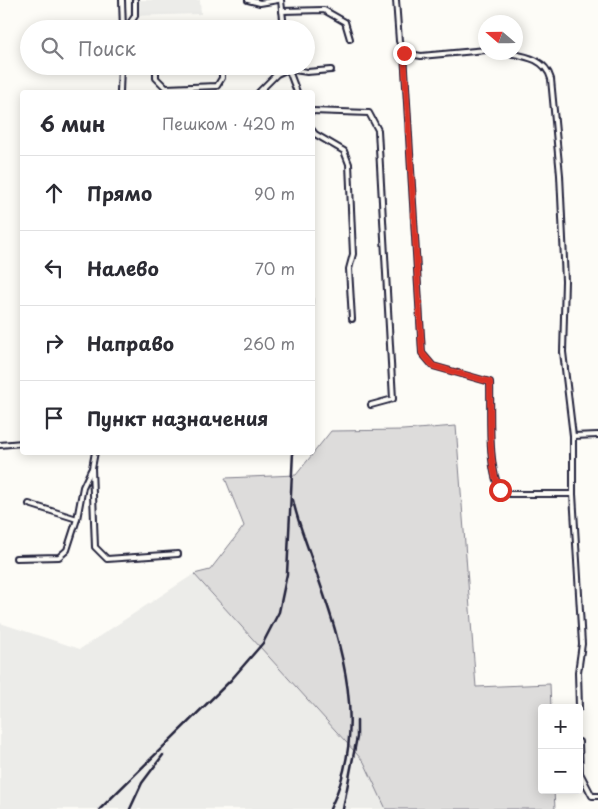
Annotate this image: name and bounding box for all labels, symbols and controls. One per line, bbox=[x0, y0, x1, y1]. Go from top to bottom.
north arrow bbox=[478, 15, 523, 60]
search box bbox=[20, 20, 315, 75]
icon: search bbox=[38, 34, 66, 62]
text: Поиск bbox=[78, 34, 136, 62]
route end bbox=[393, 42, 416, 65]
text: 6 мин bbox=[40, 107, 106, 139]
text: Пешком · 420 m bbox=[162, 111, 295, 135]
icon: ahead bbox=[40, 179, 68, 207]
text: Прямо bbox=[87, 179, 152, 207]
text: 90 m bbox=[254, 181, 295, 205]
icon: left bbox=[40, 254, 68, 282]
text: Налево bbox=[87, 254, 159, 282]
text: 70 m bbox=[255, 256, 295, 280]
icon: right bbox=[40, 329, 68, 357]
text: Направо bbox=[87, 329, 174, 357]
text: 260 m bbox=[243, 331, 295, 355]
icon: arrive bbox=[40, 404, 68, 432]
text: Пункт назначения bbox=[87, 404, 268, 432]
route start bbox=[489, 479, 512, 502]
map controls bbox=[538, 704, 583, 794]
button: + bbox=[538, 704, 583, 749]
button: − bbox=[538, 749, 583, 794]

